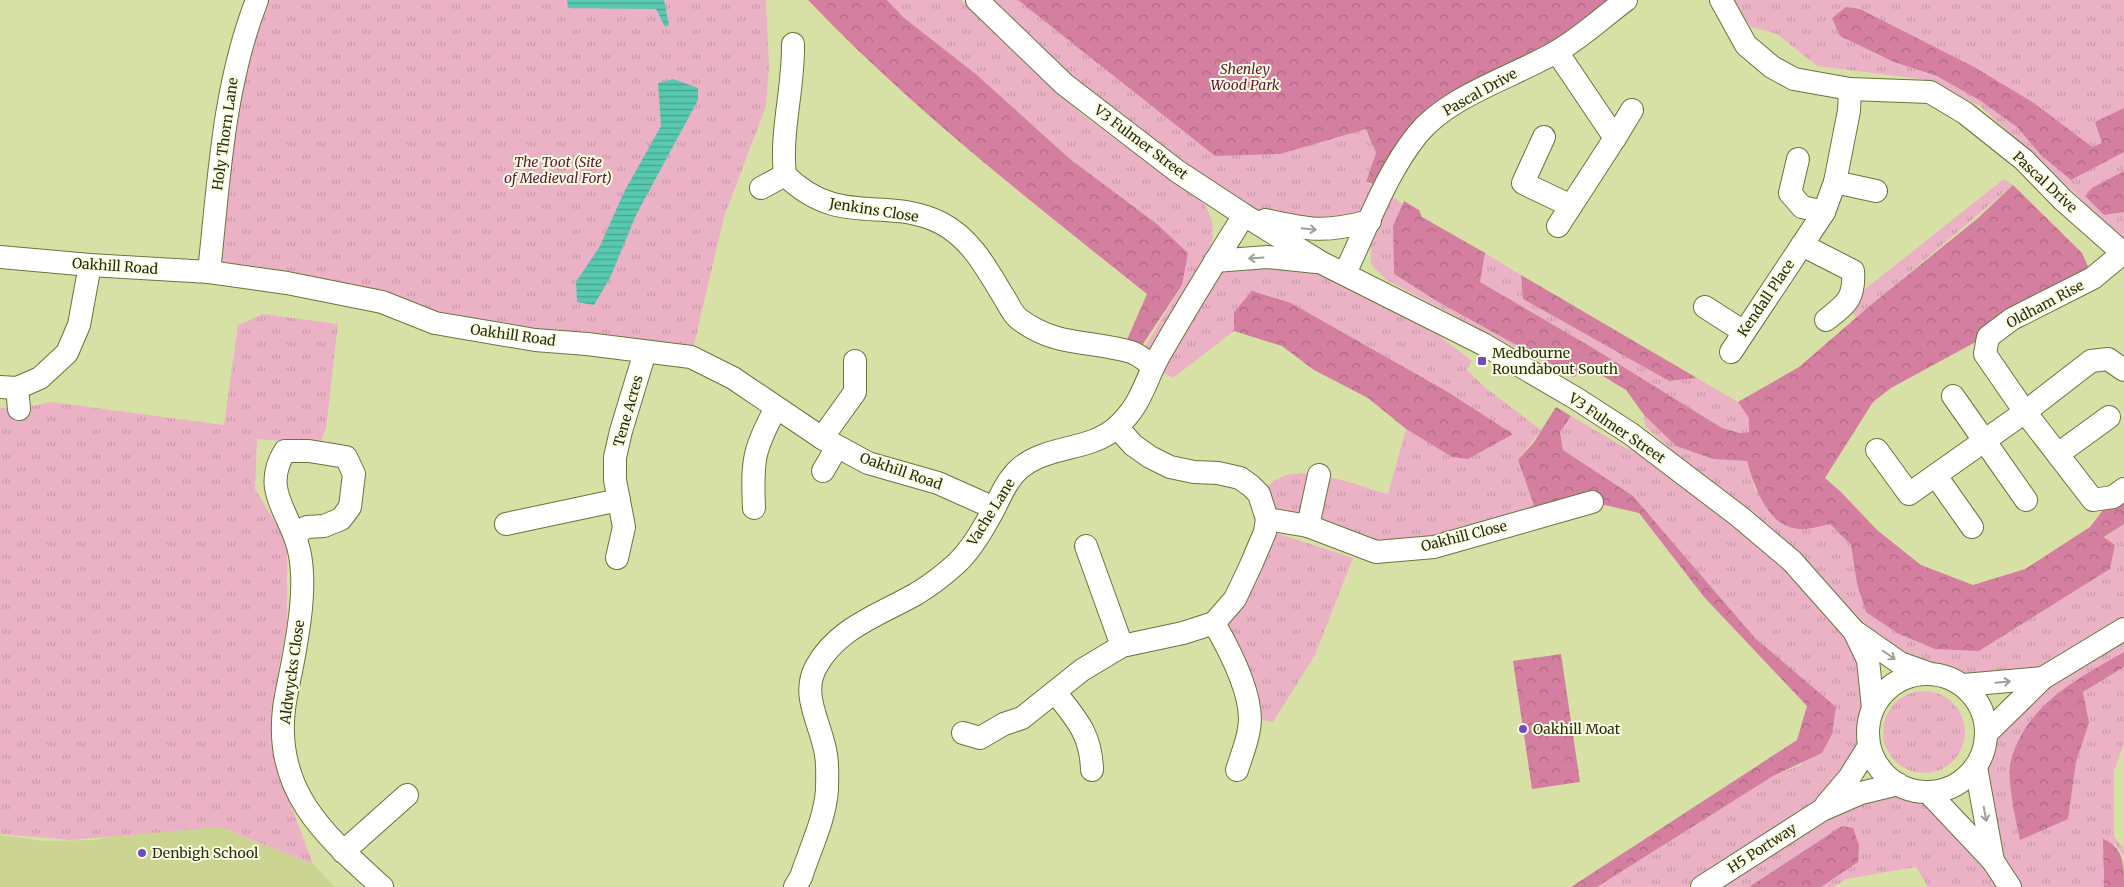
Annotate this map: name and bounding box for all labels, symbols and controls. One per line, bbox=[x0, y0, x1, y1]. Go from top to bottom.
park label: Shenley Wood Park bbox=[1211, 60, 1280, 94]
street label: Pascal Drive bbox=[1440, 64, 1520, 120]
street label: Holy Thorn Lane bbox=[208, 76, 242, 192]
street label: V3 Fulmer Street bbox=[1090, 100, 1192, 184]
street label: Pascal Drive bbox=[2009, 147, 2081, 217]
park label: The Toot (Site of Medieval Fort) bbox=[504, 153, 612, 187]
street label: Jenkins Close bbox=[827, 194, 920, 226]
one-way arrow bbox=[1300, 224, 1316, 234]
street label: Oakhill Road bbox=[71, 254, 159, 278]
one-way arrow bbox=[1249, 254, 1265, 263]
street label: Kendall Place bbox=[1734, 256, 1798, 340]
street label: Oldham Rise bbox=[2003, 276, 2087, 332]
street label: Oakhill Road bbox=[469, 320, 557, 350]
place label: Medbourne Roundabout South bbox=[1492, 344, 1618, 378]
marker: Medbourne Roundabout South bbox=[1476, 355, 1488, 367]
street label: Tene Acres bbox=[609, 373, 647, 449]
street label: V3 Fulmer Street bbox=[1564, 388, 1669, 467]
street label: Oakhill Road bbox=[857, 448, 945, 494]
street label: Vache Lane bbox=[963, 475, 1019, 550]
street label: Oakhill Close bbox=[1419, 517, 1509, 555]
street label: Aldwycks Close bbox=[276, 619, 308, 726]
one-way arrow bbox=[1882, 650, 1896, 660]
one-way arrow bbox=[1995, 677, 2011, 686]
place label: Oakhill Moat bbox=[1533, 720, 1621, 738]
marker: Oakhill Moat bbox=[1517, 723, 1529, 735]
one-way arrow bbox=[1980, 806, 1990, 822]
street label: H5 Portway bbox=[1724, 819, 1801, 877]
place label: Denbigh School bbox=[152, 844, 259, 862]
marker: Denbigh School bbox=[136, 847, 148, 859]

